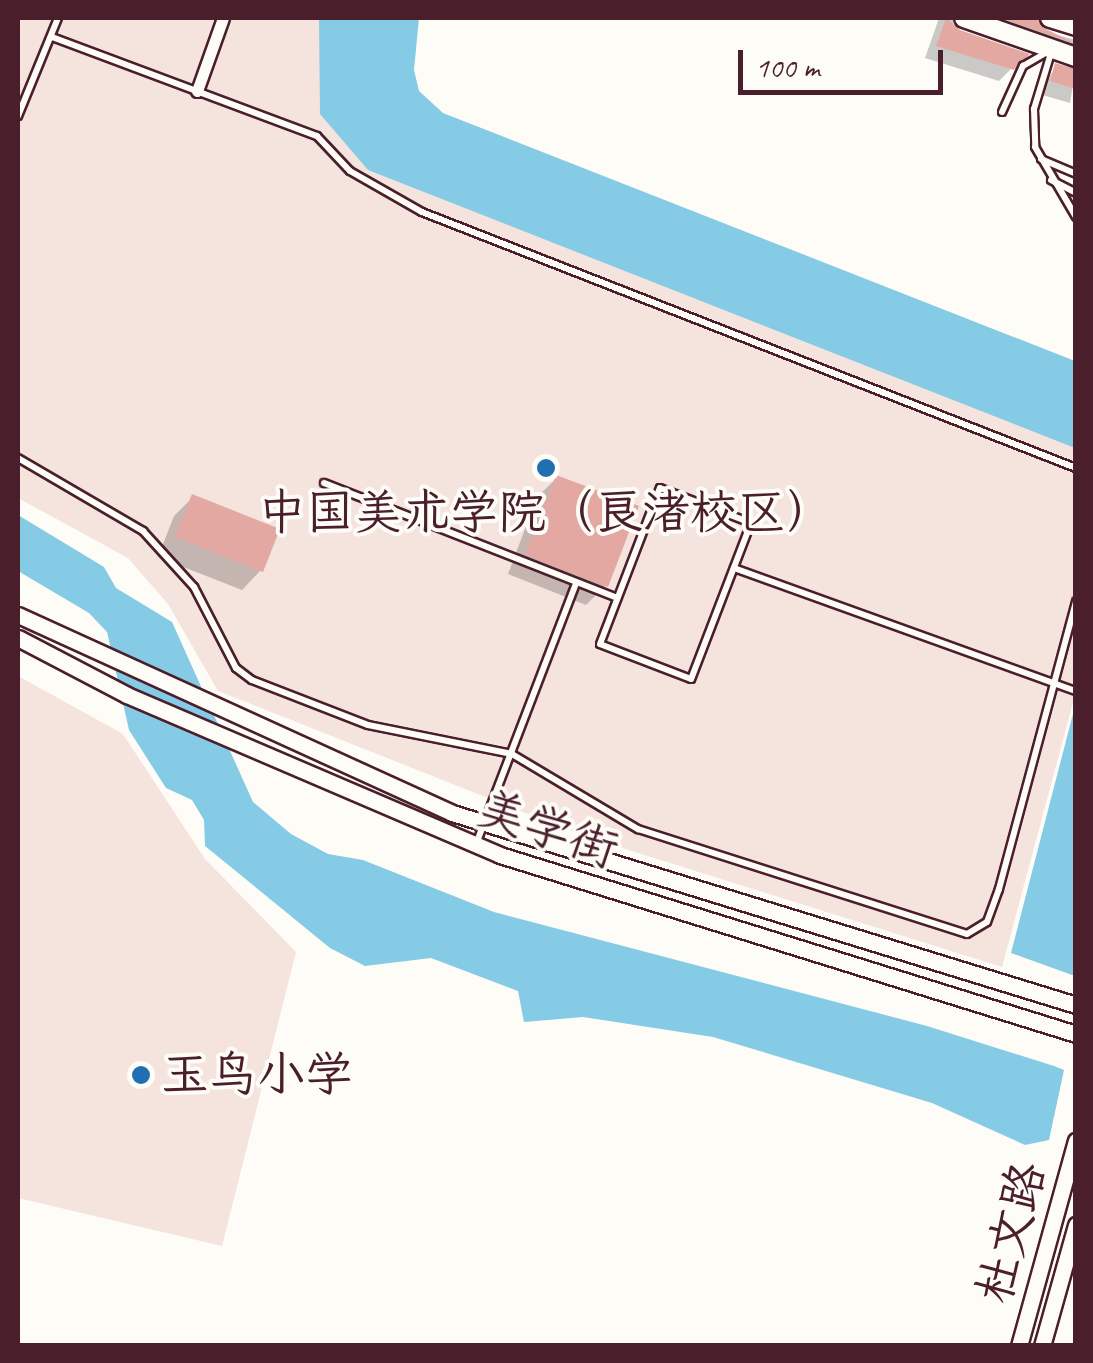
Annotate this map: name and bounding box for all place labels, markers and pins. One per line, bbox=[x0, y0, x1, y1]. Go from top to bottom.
marker: 中国美术学院（良渚校区） bbox=[535, 457, 557, 479]
place label: 中国美术学院（良渚校区） bbox=[258, 484, 834, 542]
place label: 玉鸟小学 bbox=[161, 1046, 353, 1104]
marker: 玉鸟小学 bbox=[130, 1064, 152, 1086]

